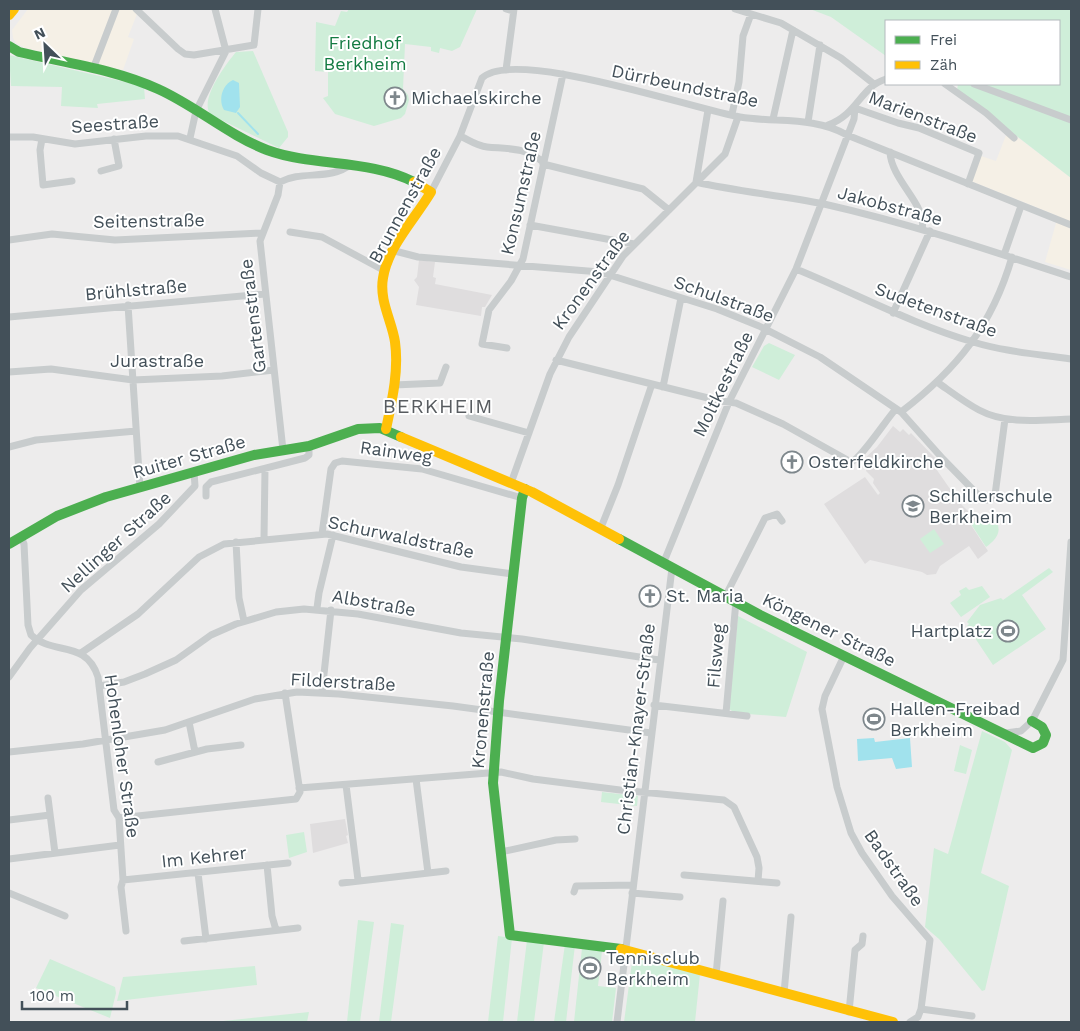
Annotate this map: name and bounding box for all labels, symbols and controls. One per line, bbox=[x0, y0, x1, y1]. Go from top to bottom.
north arrow bbox=[20, 20, 70, 70]
legend bbox=[885, 20, 1060, 85]
text: N bbox=[31, 24, 48, 43]
text: Frei bbox=[930, 31, 957, 49]
park label: Friedhof Berkheim bbox=[323, 32, 407, 74]
text: Zäh bbox=[930, 56, 957, 74]
street label: Dürrbeundstraße bbox=[610, 60, 761, 111]
church icon: Michaelskirche bbox=[383, 86, 407, 110]
street label: Marienstraße bbox=[866, 86, 981, 147]
place label: Michaelskirche bbox=[411, 87, 542, 108]
street label: Seestraße bbox=[70, 110, 160, 137]
street label: Konsumstraße bbox=[496, 129, 545, 257]
street label: Brunnenstraße bbox=[364, 143, 445, 267]
street label: Jakobstraße bbox=[835, 181, 945, 230]
street label: Seitenstraße bbox=[93, 209, 205, 232]
street label: Kronenstraße bbox=[547, 226, 634, 334]
street label: Gartenstraße bbox=[235, 258, 270, 374]
street label: Schulstraße bbox=[671, 271, 777, 326]
street label: Brühlstraße bbox=[84, 275, 188, 304]
street label: Sudetenstraße bbox=[872, 278, 1000, 341]
street label: Moltkestraße bbox=[688, 328, 757, 440]
street label: Jurastraße bbox=[110, 350, 204, 371]
district label: BERKHEIM bbox=[383, 394, 493, 418]
street label: Ruiter Straße bbox=[130, 430, 248, 483]
street label: Rainweg bbox=[359, 436, 434, 467]
church icon: Osterfeldkirche bbox=[780, 450, 804, 474]
place label: Osterfeldkirche bbox=[808, 451, 944, 472]
place label: Schillerschule Berkheim bbox=[929, 485, 1053, 527]
street label: Nellinger Straße bbox=[56, 487, 175, 597]
school or university icon: Schillerschule Berkheim bbox=[901, 494, 925, 518]
street label: Schurwaldstraße bbox=[326, 511, 476, 562]
church icon: St. Maria bbox=[638, 584, 662, 608]
street label: Albstraße bbox=[331, 585, 418, 620]
place label: St. Maria bbox=[666, 585, 744, 606]
street label: Köngener Straße bbox=[759, 588, 899, 671]
sports icon: Hartplatz bbox=[996, 619, 1020, 643]
place label: Hartplatz bbox=[911, 620, 992, 641]
street label: Christian-Knayer-Straße bbox=[612, 622, 659, 836]
street label: Filsweg bbox=[702, 622, 729, 689]
street label: Kronenstraße bbox=[467, 650, 498, 770]
street label: Filderstraße bbox=[290, 668, 396, 695]
street label: Hohenloher Straße bbox=[101, 673, 144, 839]
place label: Hallen-Freibad Berkheim bbox=[890, 698, 1020, 740]
sports icon: Hallen-Freibad Berkheim bbox=[862, 707, 886, 731]
street label: Badstraße bbox=[860, 825, 929, 910]
street label: Im Kehrer bbox=[160, 842, 248, 871]
place label: Tennisclub Berkheim bbox=[606, 947, 700, 989]
sports icon: Tennisclub Berkheim bbox=[578, 956, 602, 980]
scale bar bbox=[22, 978, 128, 1010]
text: 100 m bbox=[30, 987, 74, 1005]

